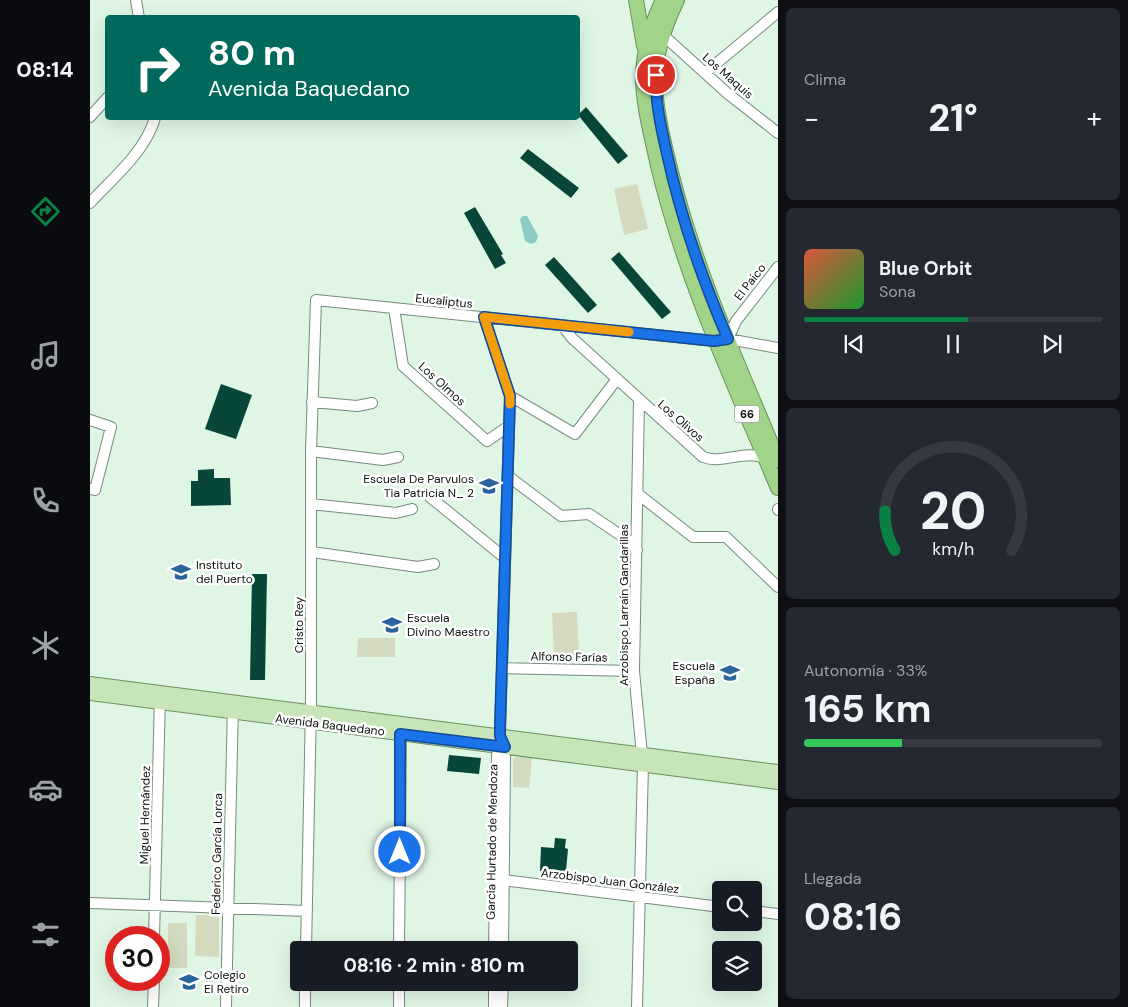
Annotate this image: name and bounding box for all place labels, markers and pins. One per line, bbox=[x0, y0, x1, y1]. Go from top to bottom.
pin bbox=[635, 54, 677, 96]
place label: Escuela De Parvulos Tia Patricia N_ 2 bbox=[363, 471, 474, 501]
school or university icon: Escuela De Parvulos Tia Patricia N_ 2 bbox=[478, 475, 500, 497]
place label: Instituto del Puerto bbox=[196, 557, 253, 587]
school or university icon: Instituto del Puerto bbox=[170, 561, 192, 583]
place label: Escuela Divino Maestro bbox=[407, 610, 490, 640]
school or university icon: Escuela Divino Maestro bbox=[381, 614, 403, 636]
place label: Escuela España bbox=[672, 658, 715, 688]
school or university icon: Escuela España bbox=[719, 662, 741, 684]
place label: Colegio El Retiro bbox=[204, 967, 249, 997]
school or university icon: Colegio El Retiro bbox=[178, 971, 200, 993]

